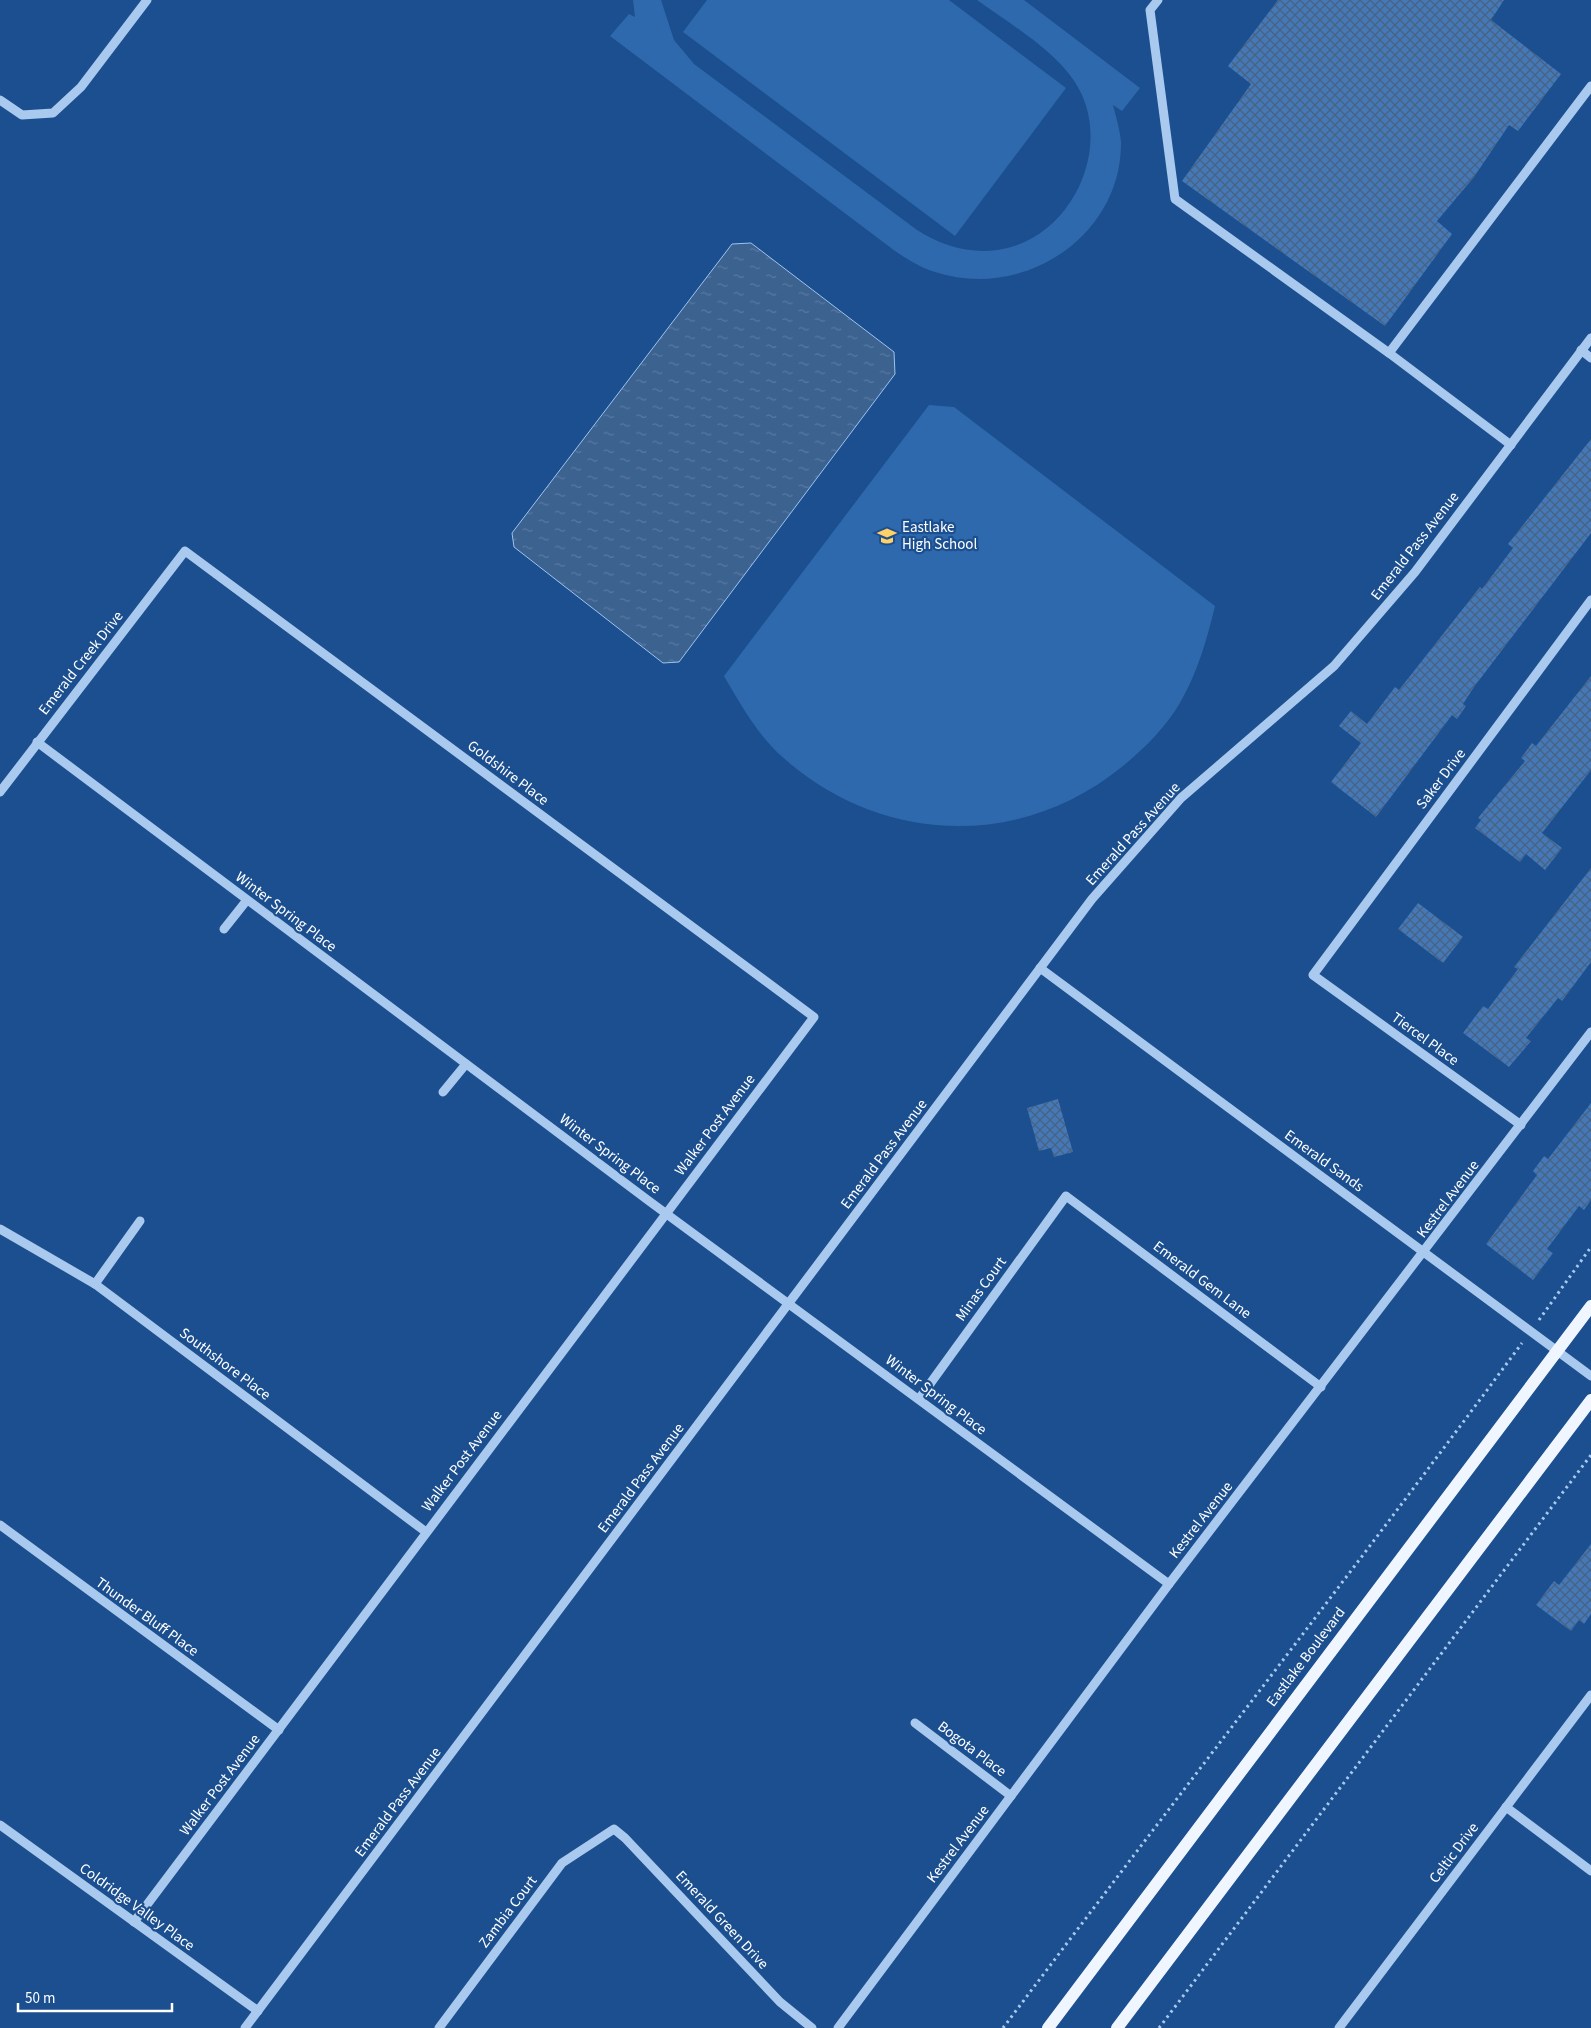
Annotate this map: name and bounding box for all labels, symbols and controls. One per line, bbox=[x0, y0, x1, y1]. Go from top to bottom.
street label: Emerald Pass Avenue bbox=[1366, 487, 1464, 605]
place label: Eastlake High School bbox=[902, 517, 977, 555]
school or university icon: Eastlake High School bbox=[876, 525, 898, 547]
street label: Emerald Creek Drive bbox=[34, 607, 128, 719]
street label: Goldshire Place bbox=[463, 735, 553, 811]
street label: Saker Drive bbox=[1411, 744, 1471, 814]
street label: Emerald Pass Avenue bbox=[1081, 778, 1185, 890]
street label: Winter Spring Place bbox=[231, 867, 341, 957]
street label: Tiercel Place bbox=[1387, 1007, 1463, 1071]
street label: Walker Post Avenue bbox=[670, 1070, 760, 1180]
street label: Emerald Pass Avenue bbox=[836, 1095, 932, 1213]
street label: Winter Spring Place bbox=[555, 1109, 665, 1199]
street label: Emerald Sands bbox=[1280, 1125, 1368, 1197]
street label: Kestrel Avenue bbox=[1412, 1156, 1484, 1242]
street label: Emerald Gem Lane bbox=[1149, 1236, 1255, 1324]
street label: Minas Court bbox=[951, 1253, 1011, 1325]
street label: Southshore Place bbox=[175, 1323, 275, 1405]
street label: Winter Spring Place bbox=[881, 1350, 991, 1440]
street label: Walker Post Avenue bbox=[417, 1406, 507, 1516]
street label: Emerald Pass Avenue bbox=[593, 1419, 689, 1537]
street label: Kestrel Avenue bbox=[1164, 1477, 1238, 1563]
street label: Thunder Bluff Place bbox=[91, 1572, 203, 1662]
street label: Eastlake Boulevard bbox=[1262, 1603, 1350, 1711]
street label: Bogota Place bbox=[933, 1716, 1011, 1782]
street label: Walker Post Avenue bbox=[175, 1730, 265, 1840]
street label: Emerald Pass Avenue bbox=[350, 1743, 446, 1861]
street label: Kestrel Avenue bbox=[922, 1801, 994, 1887]
street label: Celtic Drive bbox=[1424, 1818, 1484, 1888]
street label: Coldridge Valley Place bbox=[75, 1858, 199, 1956]
street label: Emerald Green Drive bbox=[671, 1866, 773, 1974]
street label: Zambia Court bbox=[474, 1872, 542, 1952]
scale bar bbox=[18, 1980, 171, 2012]
text: 50 m bbox=[25, 1988, 55, 2009]

